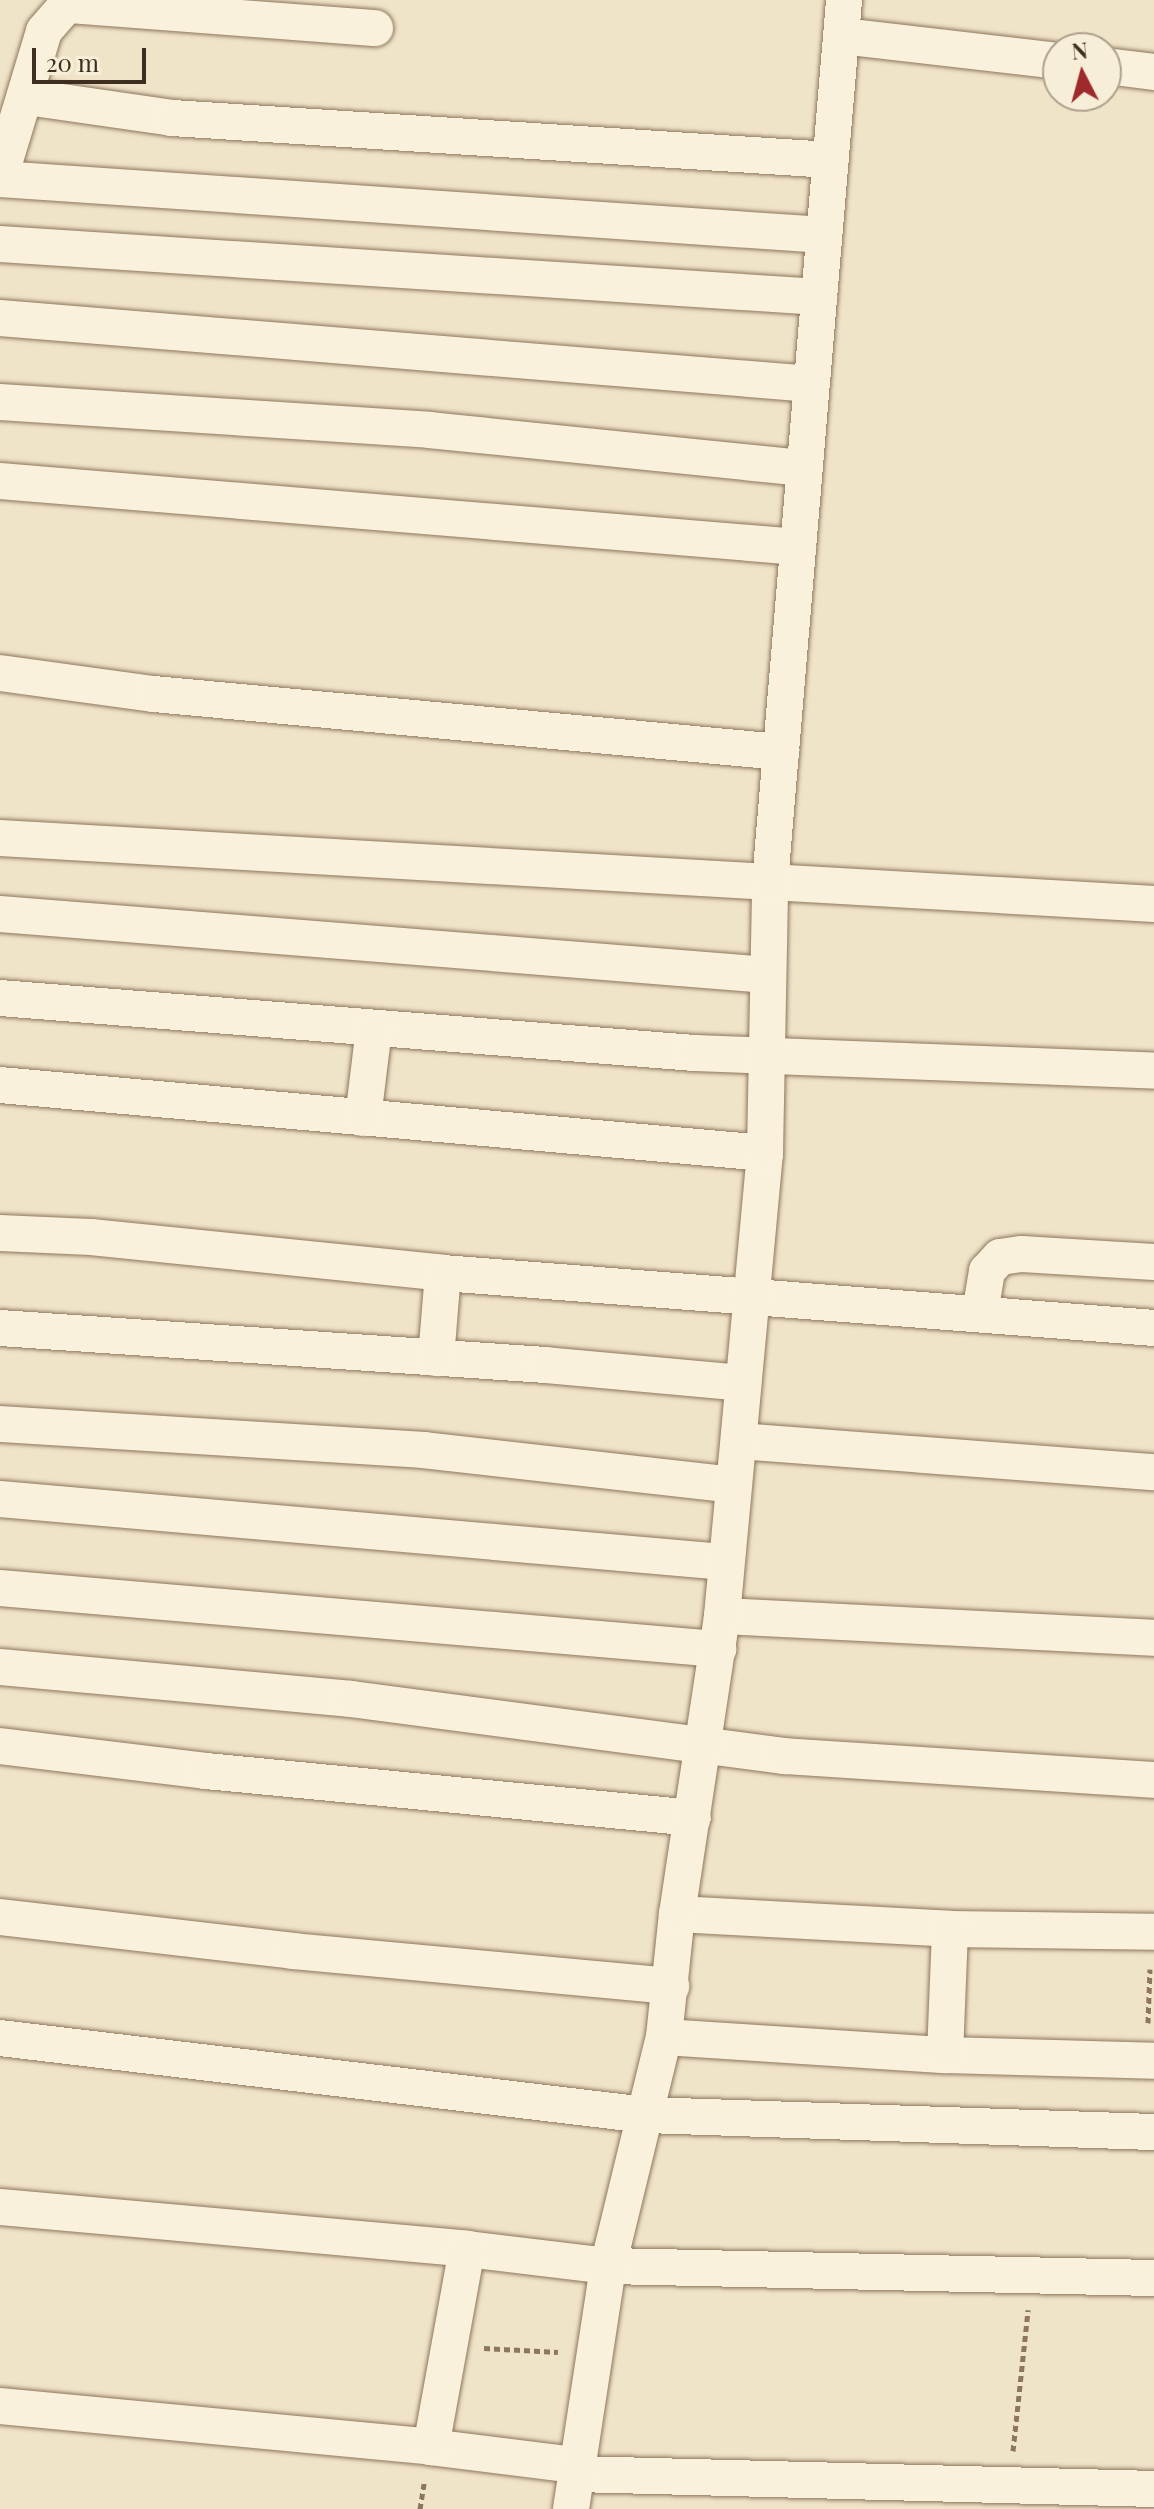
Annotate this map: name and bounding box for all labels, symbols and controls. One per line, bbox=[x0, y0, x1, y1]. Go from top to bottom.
scale bar bbox=[36, 32, 150, 82]
north arrow bbox=[1042, 32, 1122, 112]
text: N bbox=[1070, 34, 1089, 66]
text: 20 m bbox=[46, 46, 99, 78]

